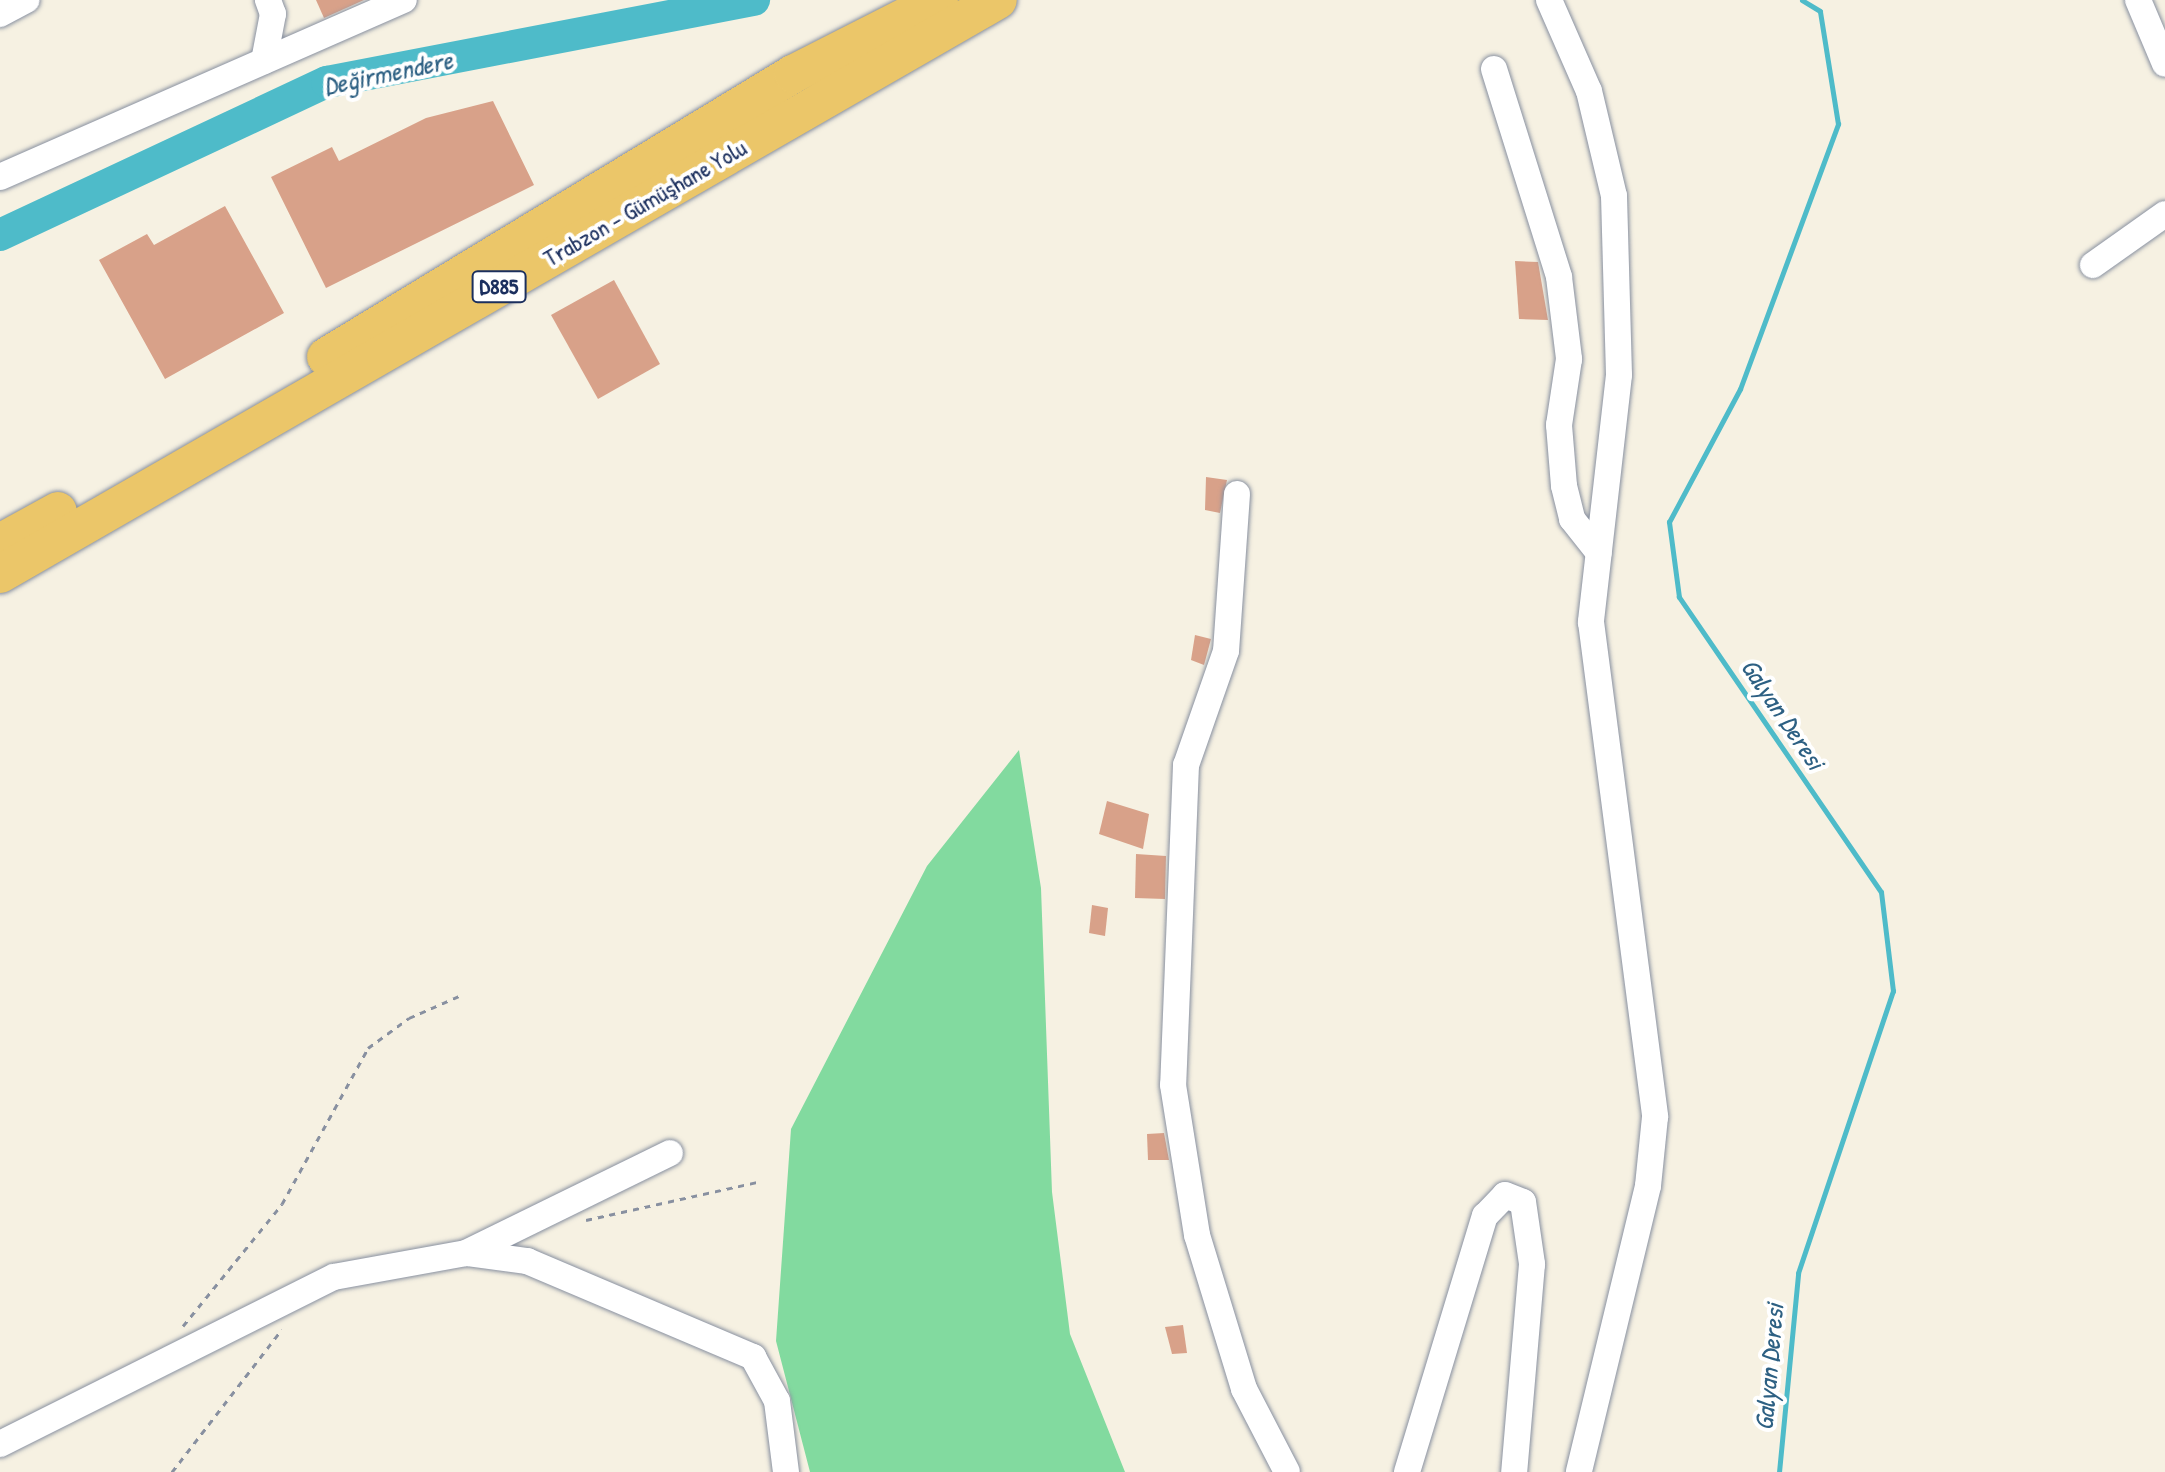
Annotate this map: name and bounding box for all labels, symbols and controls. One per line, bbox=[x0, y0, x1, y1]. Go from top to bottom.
water label: Değirmendere bbox=[321, 44, 455, 102]
street label: Trabzon - Gümüşhane Yolu bbox=[539, 133, 751, 273]
road number: D885 bbox=[471, 269, 527, 305]
water label: Galyan Deresi bbox=[1734, 652, 1832, 776]
water label: Galyan Deresi bbox=[1748, 1302, 1790, 1432]

